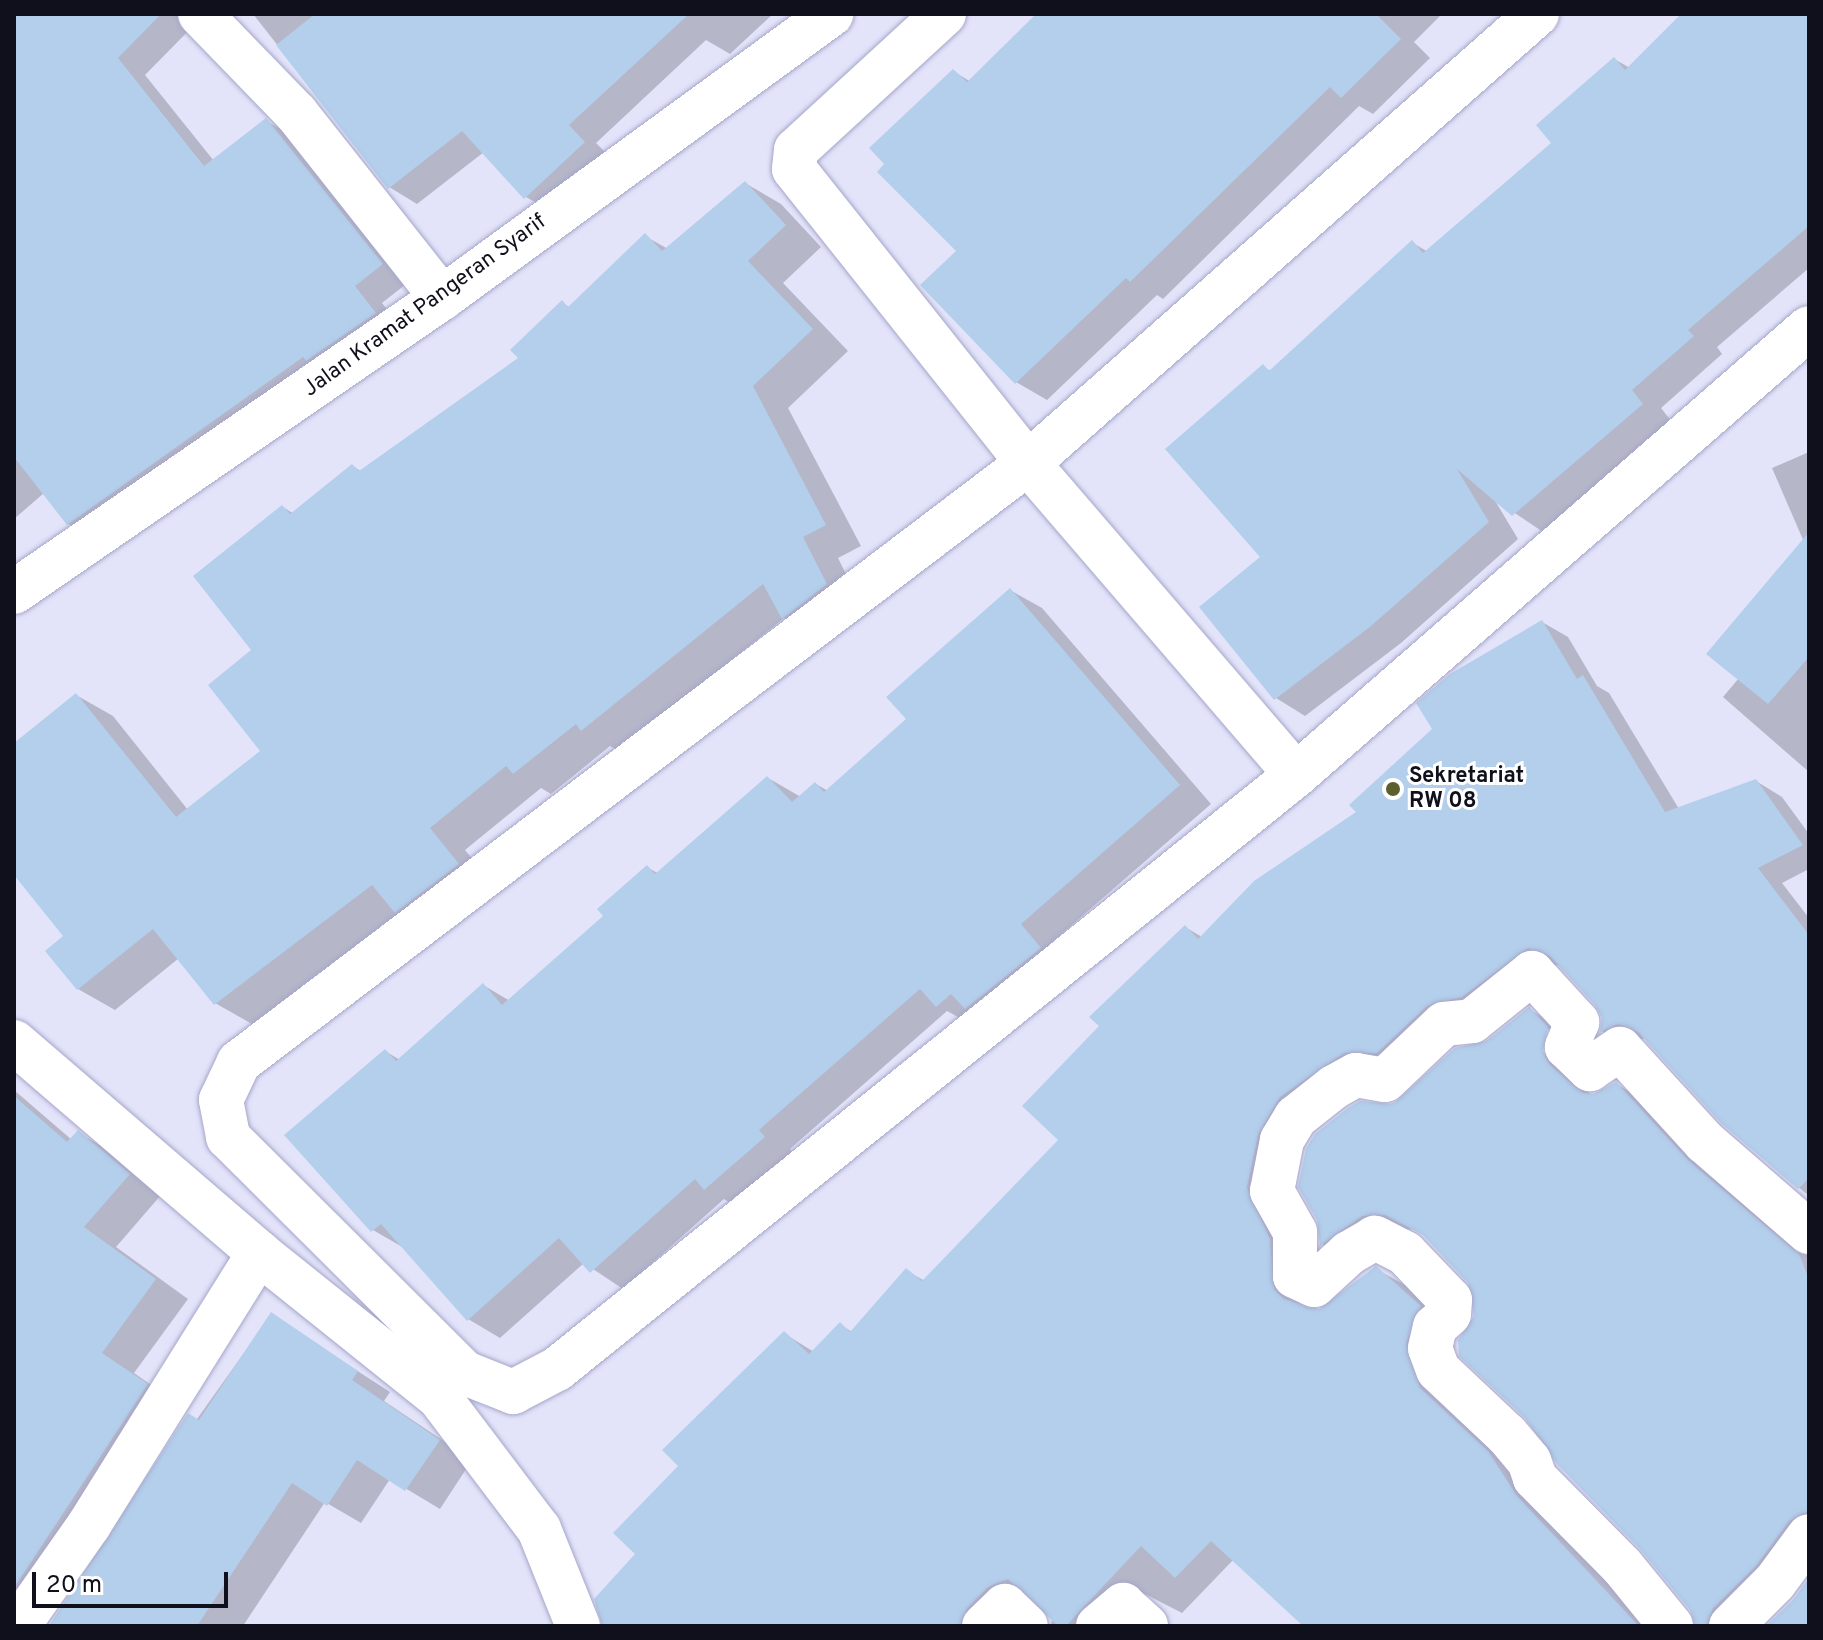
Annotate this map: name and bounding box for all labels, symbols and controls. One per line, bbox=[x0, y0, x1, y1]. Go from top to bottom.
street label: Jalan Kramat Pangeran Syarif bbox=[298, 209, 552, 403]
place label: Sekretariat RW 08 bbox=[1409, 763, 1524, 814]
marker: Sekretariat RW 08 bbox=[1384, 780, 1402, 798]
scale bar bbox=[36, 1556, 232, 1606]
text: 20 m bbox=[46, 1571, 102, 1601]

